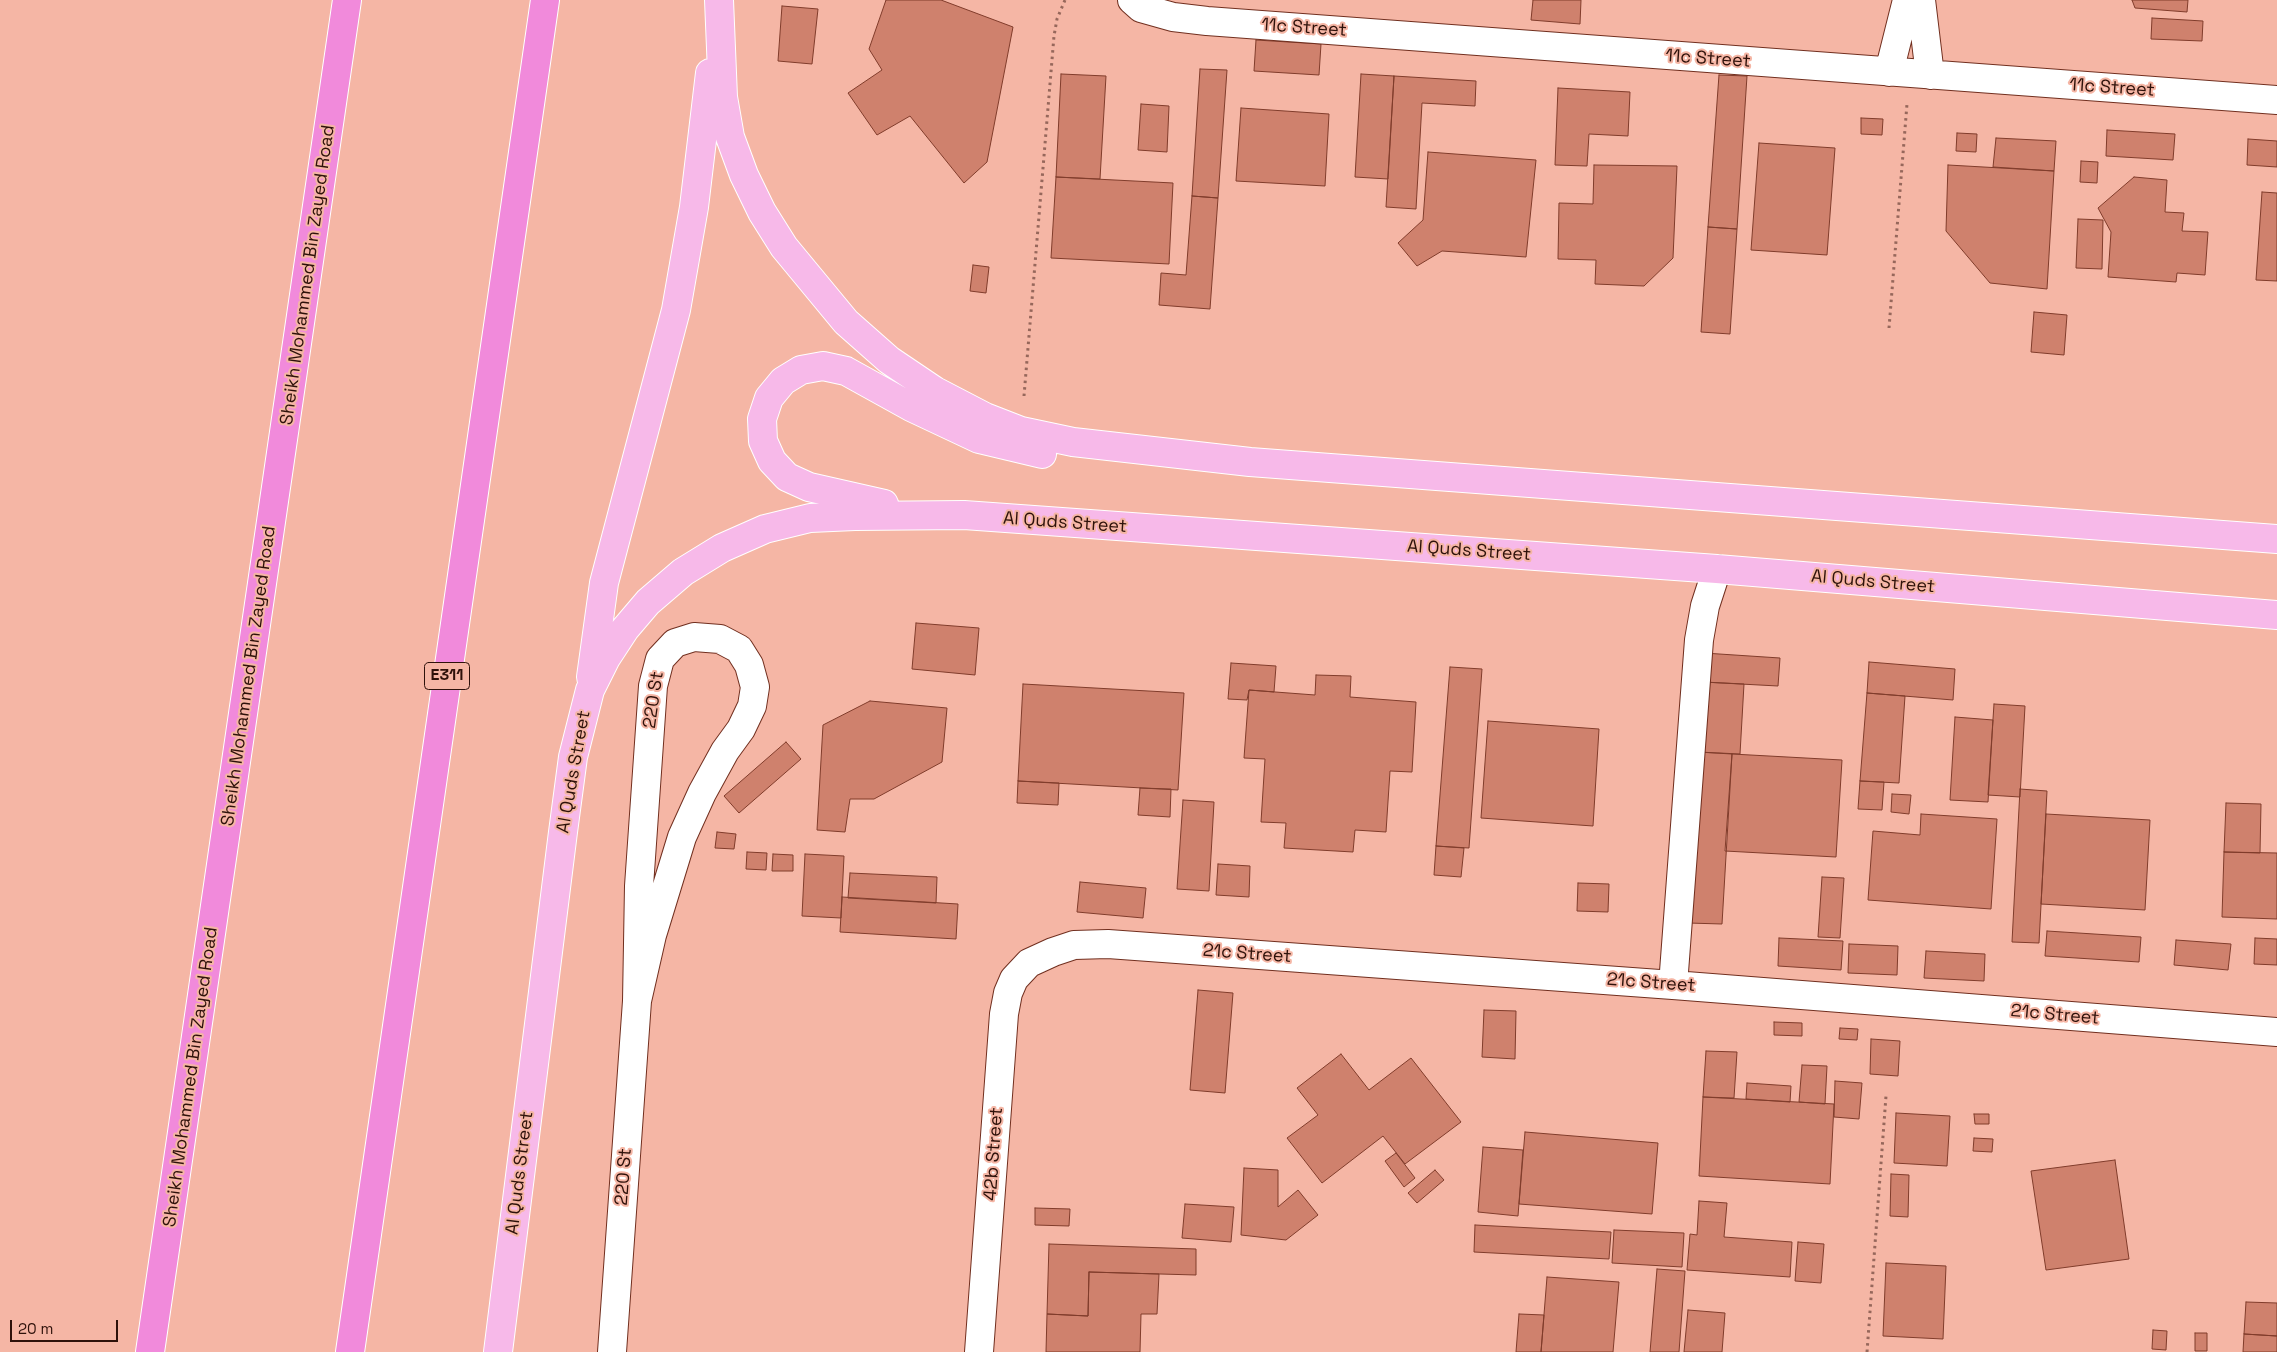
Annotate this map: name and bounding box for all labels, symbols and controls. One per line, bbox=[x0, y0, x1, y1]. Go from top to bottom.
street label: 11c Street bbox=[1261, 14, 1347, 42]
street label: 11c Street bbox=[1665, 45, 1751, 73]
street label: 11c Street bbox=[2069, 74, 2155, 102]
street label: Sheikh Mohammed Bin Zayed Road bbox=[276, 124, 340, 426]
street label: Al Quds Street bbox=[1002, 508, 1128, 538]
street label: Sheikh Mohammed Bin Zayed Road bbox=[217, 525, 281, 827]
street label: Al Quds Street bbox=[1406, 536, 1532, 566]
street label: Al Quds Street bbox=[1810, 566, 1936, 598]
road number: E311 bbox=[424, 662, 470, 689]
street label: 220 St bbox=[639, 670, 669, 730]
street label: Al Quds Street bbox=[553, 709, 595, 835]
street label: Sheikh Mohammed Bin Zayed Road bbox=[159, 926, 223, 1228]
street label: 21c Street bbox=[1202, 940, 1292, 968]
street label: 21c Street bbox=[1606, 969, 1696, 997]
street label: 21c Street bbox=[2010, 1000, 2100, 1030]
street label: 42b Street bbox=[980, 1107, 1008, 1201]
street label: Al Quds Street bbox=[502, 1110, 538, 1236]
street label: 220 St bbox=[611, 1148, 637, 1206]
scale bar bbox=[12, 1310, 120, 1342]
text: 20 m bbox=[18, 1319, 53, 1338]

